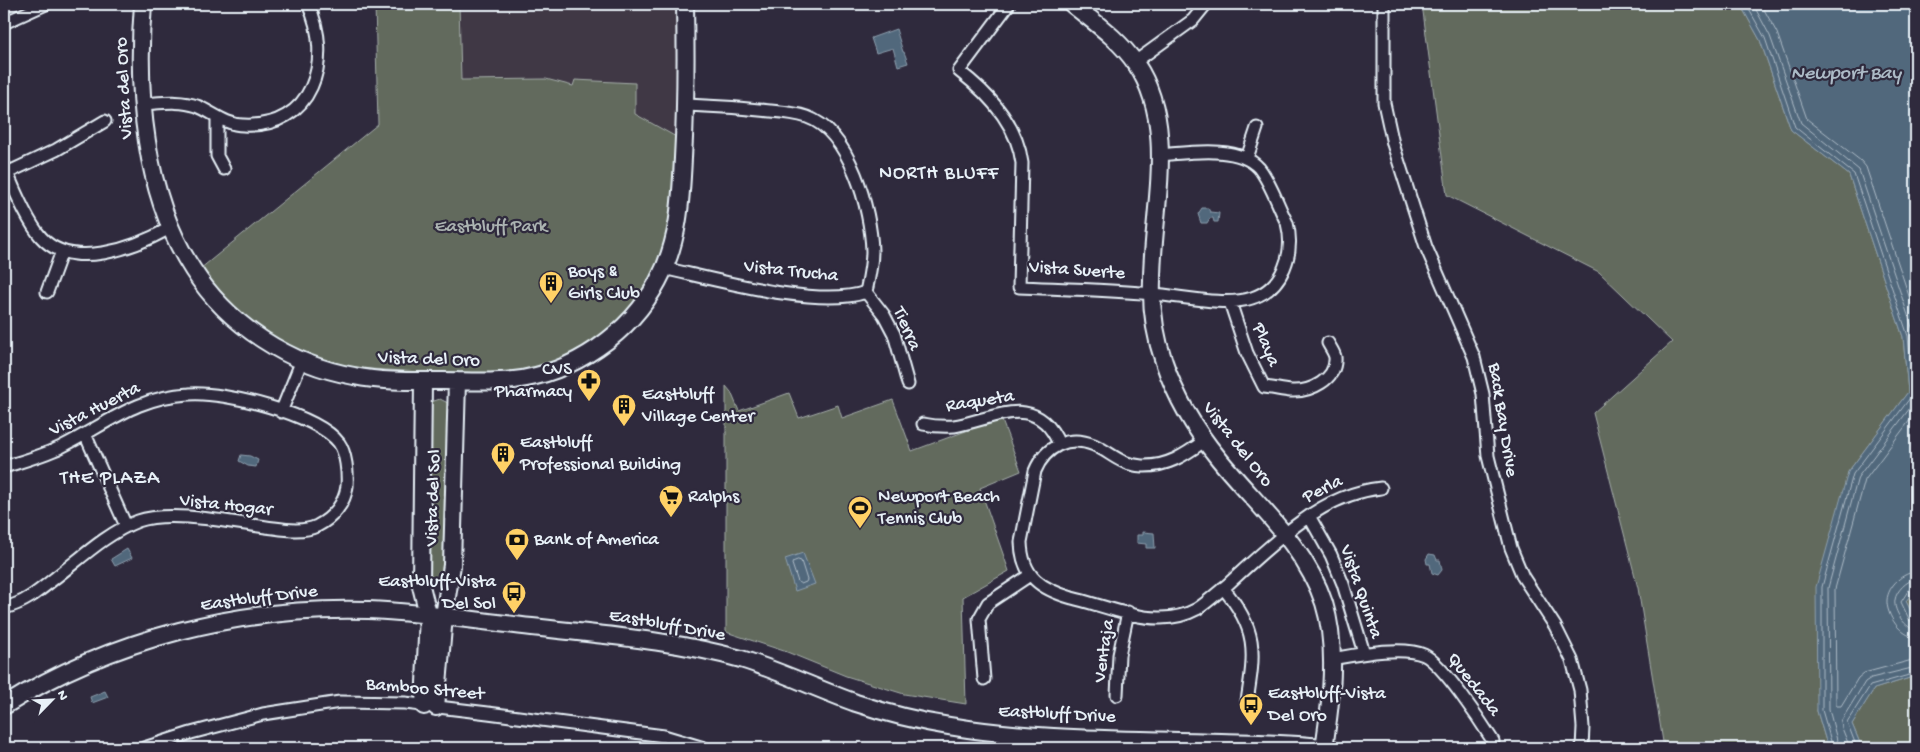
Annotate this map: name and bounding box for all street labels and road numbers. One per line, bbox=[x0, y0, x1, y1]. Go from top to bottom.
street label: Vista del Oro bbox=[111, 36, 139, 141]
street label: Vista Trucha bbox=[742, 256, 841, 289]
street label: Vista Suerte bbox=[1027, 256, 1126, 286]
street label: Tierra bbox=[886, 303, 926, 356]
street label: Playa bbox=[1245, 319, 1285, 372]
street label: Vista del Oro bbox=[377, 347, 481, 373]
street label: Back Bay Drive bbox=[1481, 360, 1522, 479]
street label: Vista Huerta bbox=[45, 377, 146, 443]
street label: Raqueta bbox=[944, 385, 1017, 419]
street label: Vista del Oro bbox=[1196, 397, 1278, 492]
street label: Vista del Sol bbox=[421, 449, 447, 548]
street label: Perla bbox=[1298, 470, 1348, 510]
street label: Vista Hogar bbox=[177, 490, 276, 523]
street label: Vista Quinta bbox=[1333, 541, 1387, 643]
street label: Eastbluff Drive bbox=[199, 580, 319, 618]
street label: Eastbluff Drive bbox=[607, 604, 727, 648]
street label: Ventaja bbox=[1089, 616, 1121, 685]
street label: Quedada bbox=[1441, 648, 1506, 723]
street label: Bamboo Street bbox=[364, 673, 487, 707]
street label: Eastbluff Drive bbox=[998, 700, 1117, 730]

